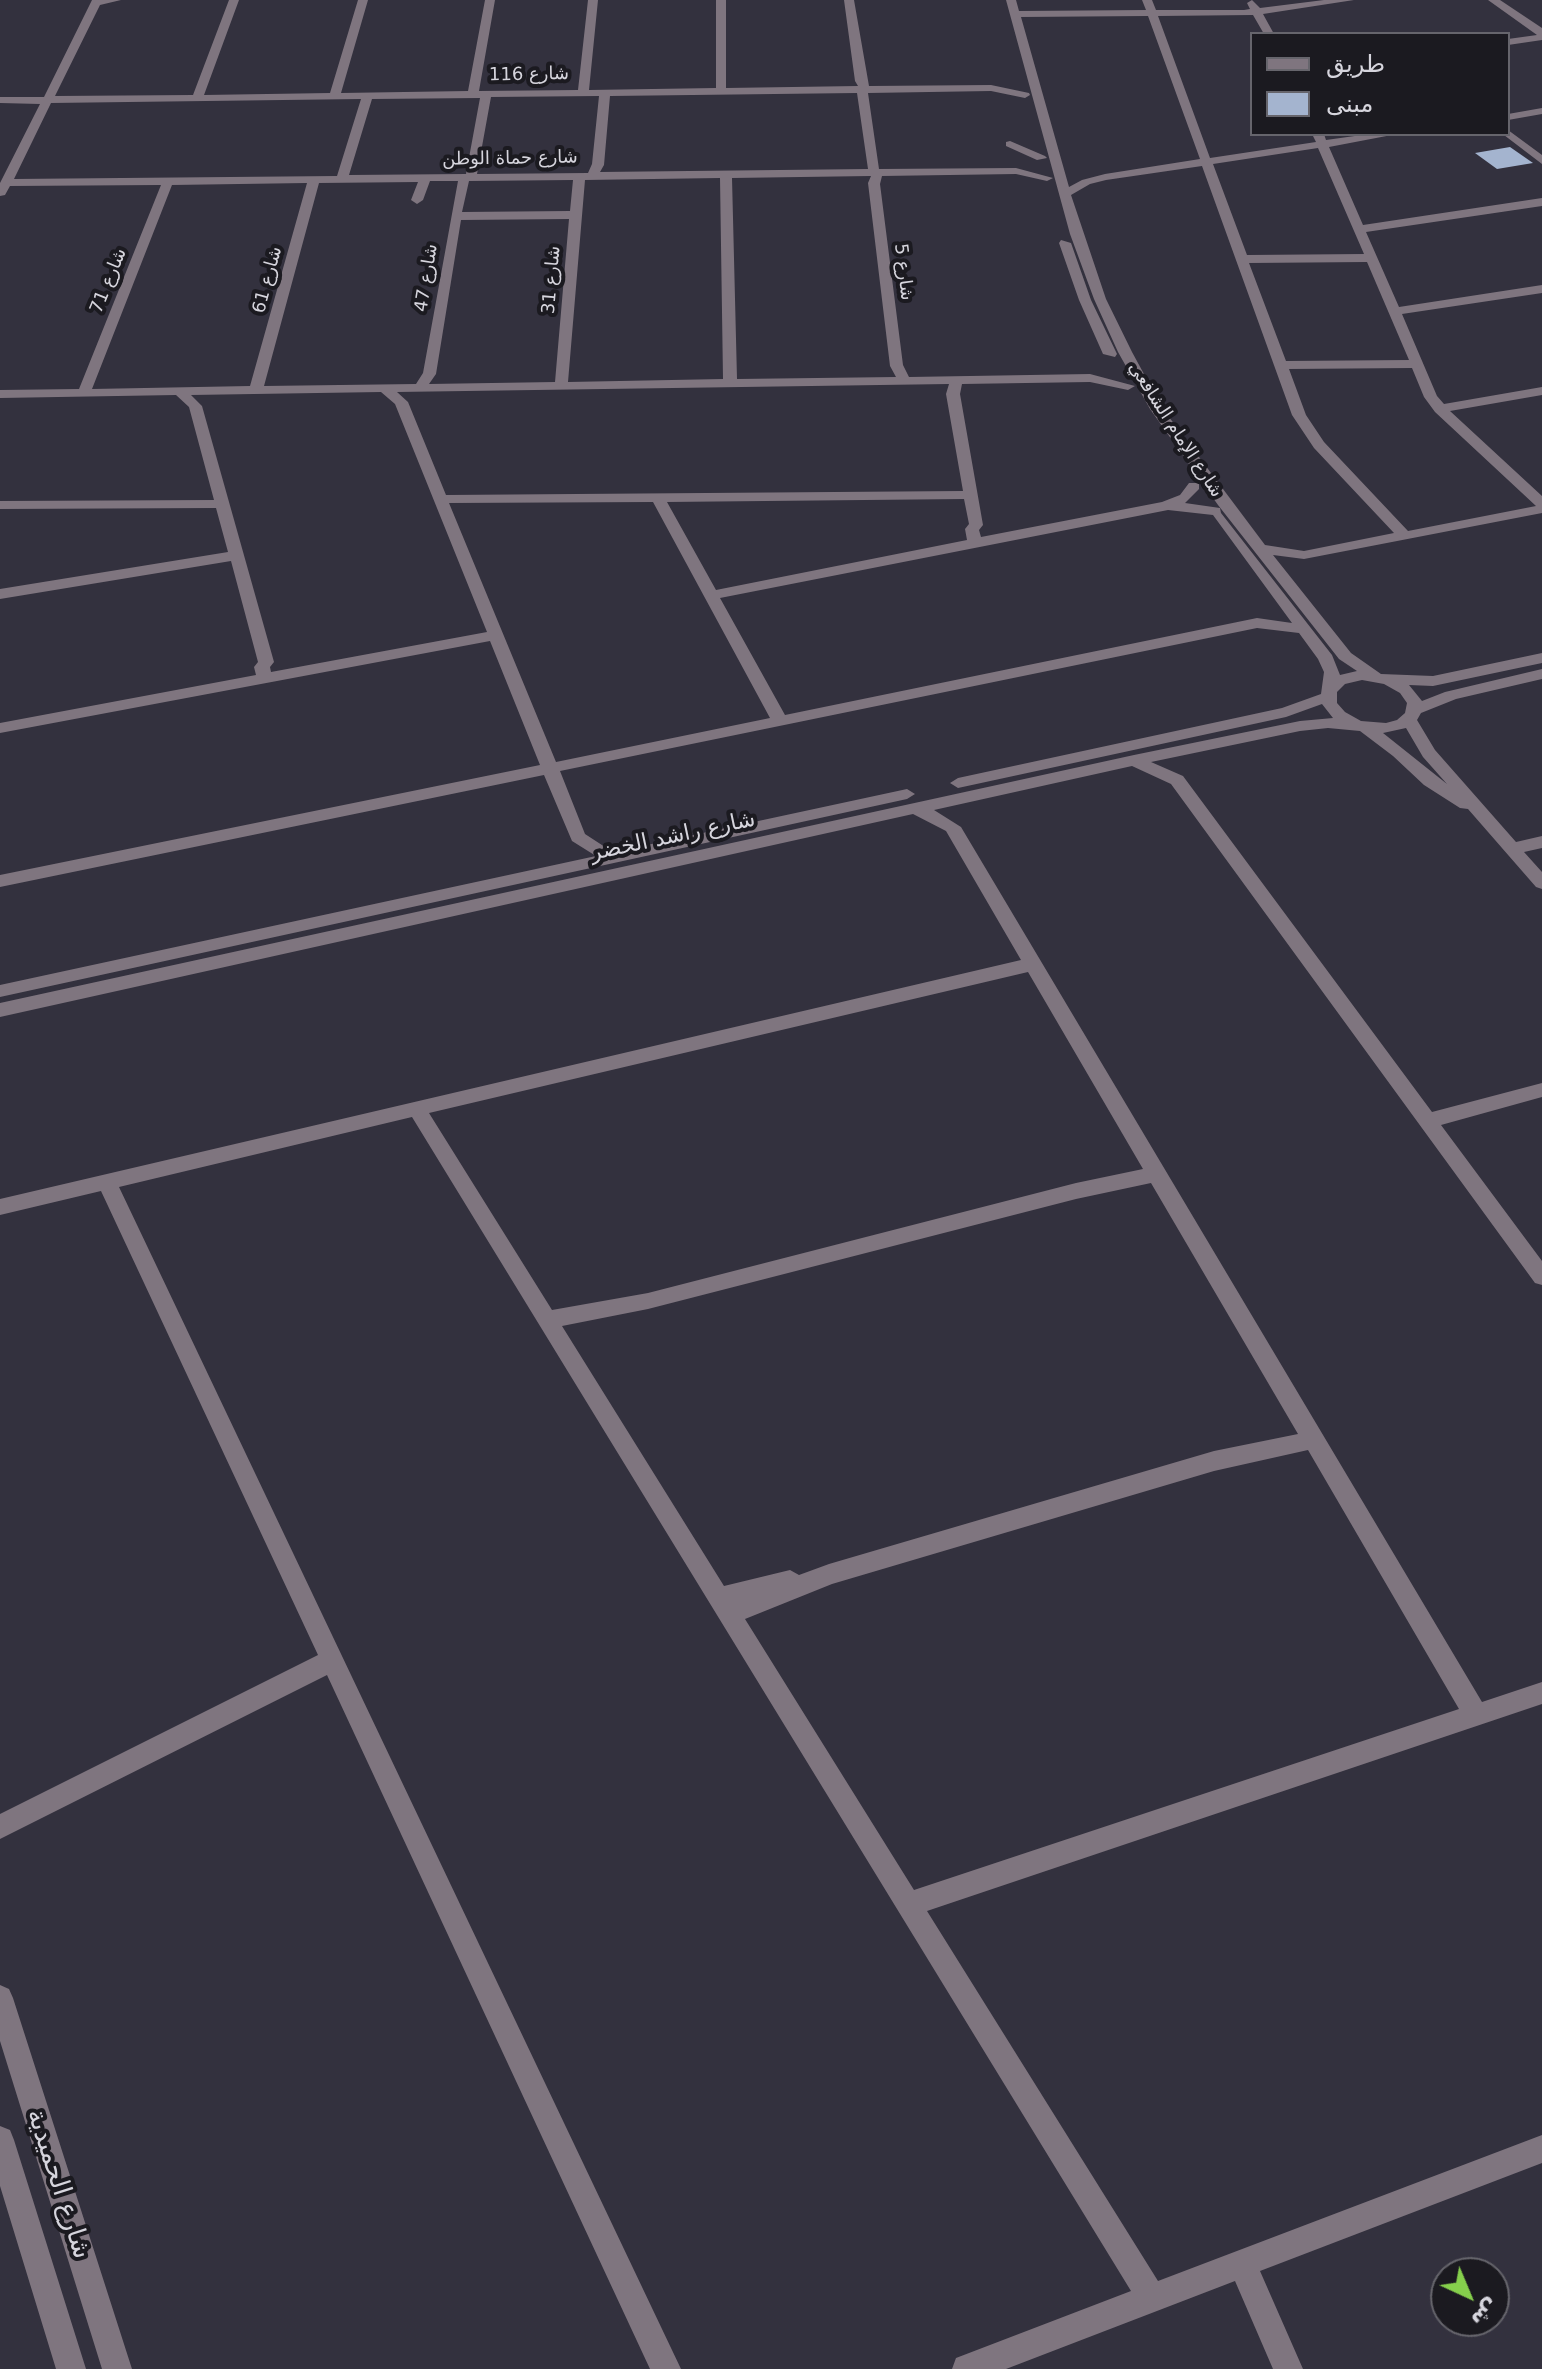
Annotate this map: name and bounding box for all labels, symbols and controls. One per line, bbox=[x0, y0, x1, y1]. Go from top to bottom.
legend bbox=[1250, 32, 1510, 136]
text: طريق bbox=[1326, 50, 1385, 78]
street label: شارع 116 bbox=[489, 64, 569, 86]
text: مبنى bbox=[1326, 90, 1373, 118]
street label: شارع حماة الوطن bbox=[442, 147, 578, 171]
street label: شارع 47 bbox=[411, 242, 443, 314]
street label: شارع 5 bbox=[889, 242, 917, 302]
street label: شارع 61 bbox=[249, 244, 287, 316]
street label: شارع 71 bbox=[86, 245, 132, 317]
street label: شارع 31 bbox=[538, 245, 566, 315]
street label: شارع الإمام الشافعي bbox=[1123, 358, 1227, 502]
street label: شارع راشد الخضر bbox=[588, 807, 758, 867]
street label: شارع الحميدية bbox=[19, 2105, 97, 2263]
north arrow bbox=[1430, 2257, 1510, 2337]
text: ش bbox=[1466, 2294, 1505, 2333]

